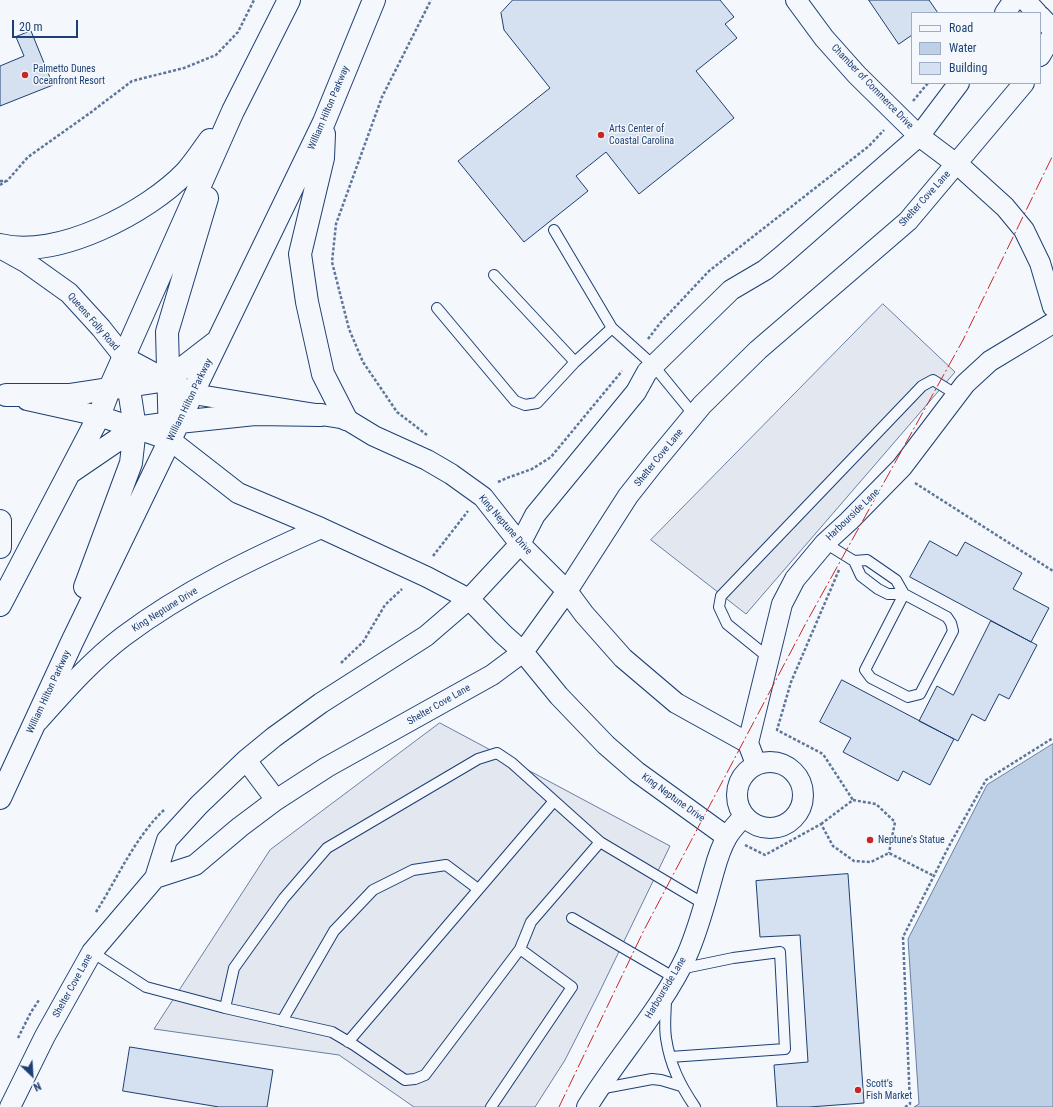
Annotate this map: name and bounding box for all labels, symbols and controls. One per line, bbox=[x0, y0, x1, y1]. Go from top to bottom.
scale bar bbox=[14, 12, 80, 38]
legend bbox=[911, 12, 1041, 84]
text: 20 m bbox=[19, 20, 43, 34]
text: Road bbox=[949, 21, 973, 35]
text: Water bbox=[949, 41, 977, 55]
street label: Chamber of Commerce Drive bbox=[828, 42, 916, 132]
text: Building bbox=[949, 61, 987, 75]
place label: Palmetto Dunes Oceanfront Resort bbox=[33, 63, 105, 86]
street label: William Hilton Parkway bbox=[306, 64, 352, 152]
marker: Palmetto Dunes Oceanfront Resort bbox=[20, 70, 30, 80]
place label: Arts Center of Coastal Carolina bbox=[609, 123, 674, 146]
marker: Arts Center of Coastal Carolina bbox=[596, 130, 606, 140]
street label: Shelter Cove Lane bbox=[897, 169, 953, 229]
street label: Queens Folly Road bbox=[65, 291, 121, 353]
street label: William Hilton Parkway bbox=[165, 357, 215, 443]
street label: Shelter Cove Lane bbox=[632, 427, 686, 489]
street label: Harbourside Lane bbox=[824, 486, 882, 544]
street label: King Neptune Drive bbox=[476, 493, 534, 557]
street label: King Neptune Drive bbox=[130, 585, 200, 635]
street label: William Hilton Parkway bbox=[24, 648, 74, 736]
street label: Shelter Cove Lane bbox=[405, 682, 473, 728]
street label: King Neptune Drive bbox=[639, 771, 707, 825]
place label: Neptune's Statue bbox=[878, 834, 945, 846]
marker: Neptune's Statue bbox=[865, 835, 875, 845]
street label: Shelter Cove Lane bbox=[51, 952, 95, 1020]
street label: Harbourside Lane bbox=[643, 955, 689, 1021]
north arrow bbox=[12, 1055, 52, 1095]
place label: Scott’s Fish Market bbox=[866, 1078, 912, 1102]
text: N bbox=[31, 1079, 43, 1094]
marker: Scott’s Fish Market bbox=[853, 1085, 863, 1095]

